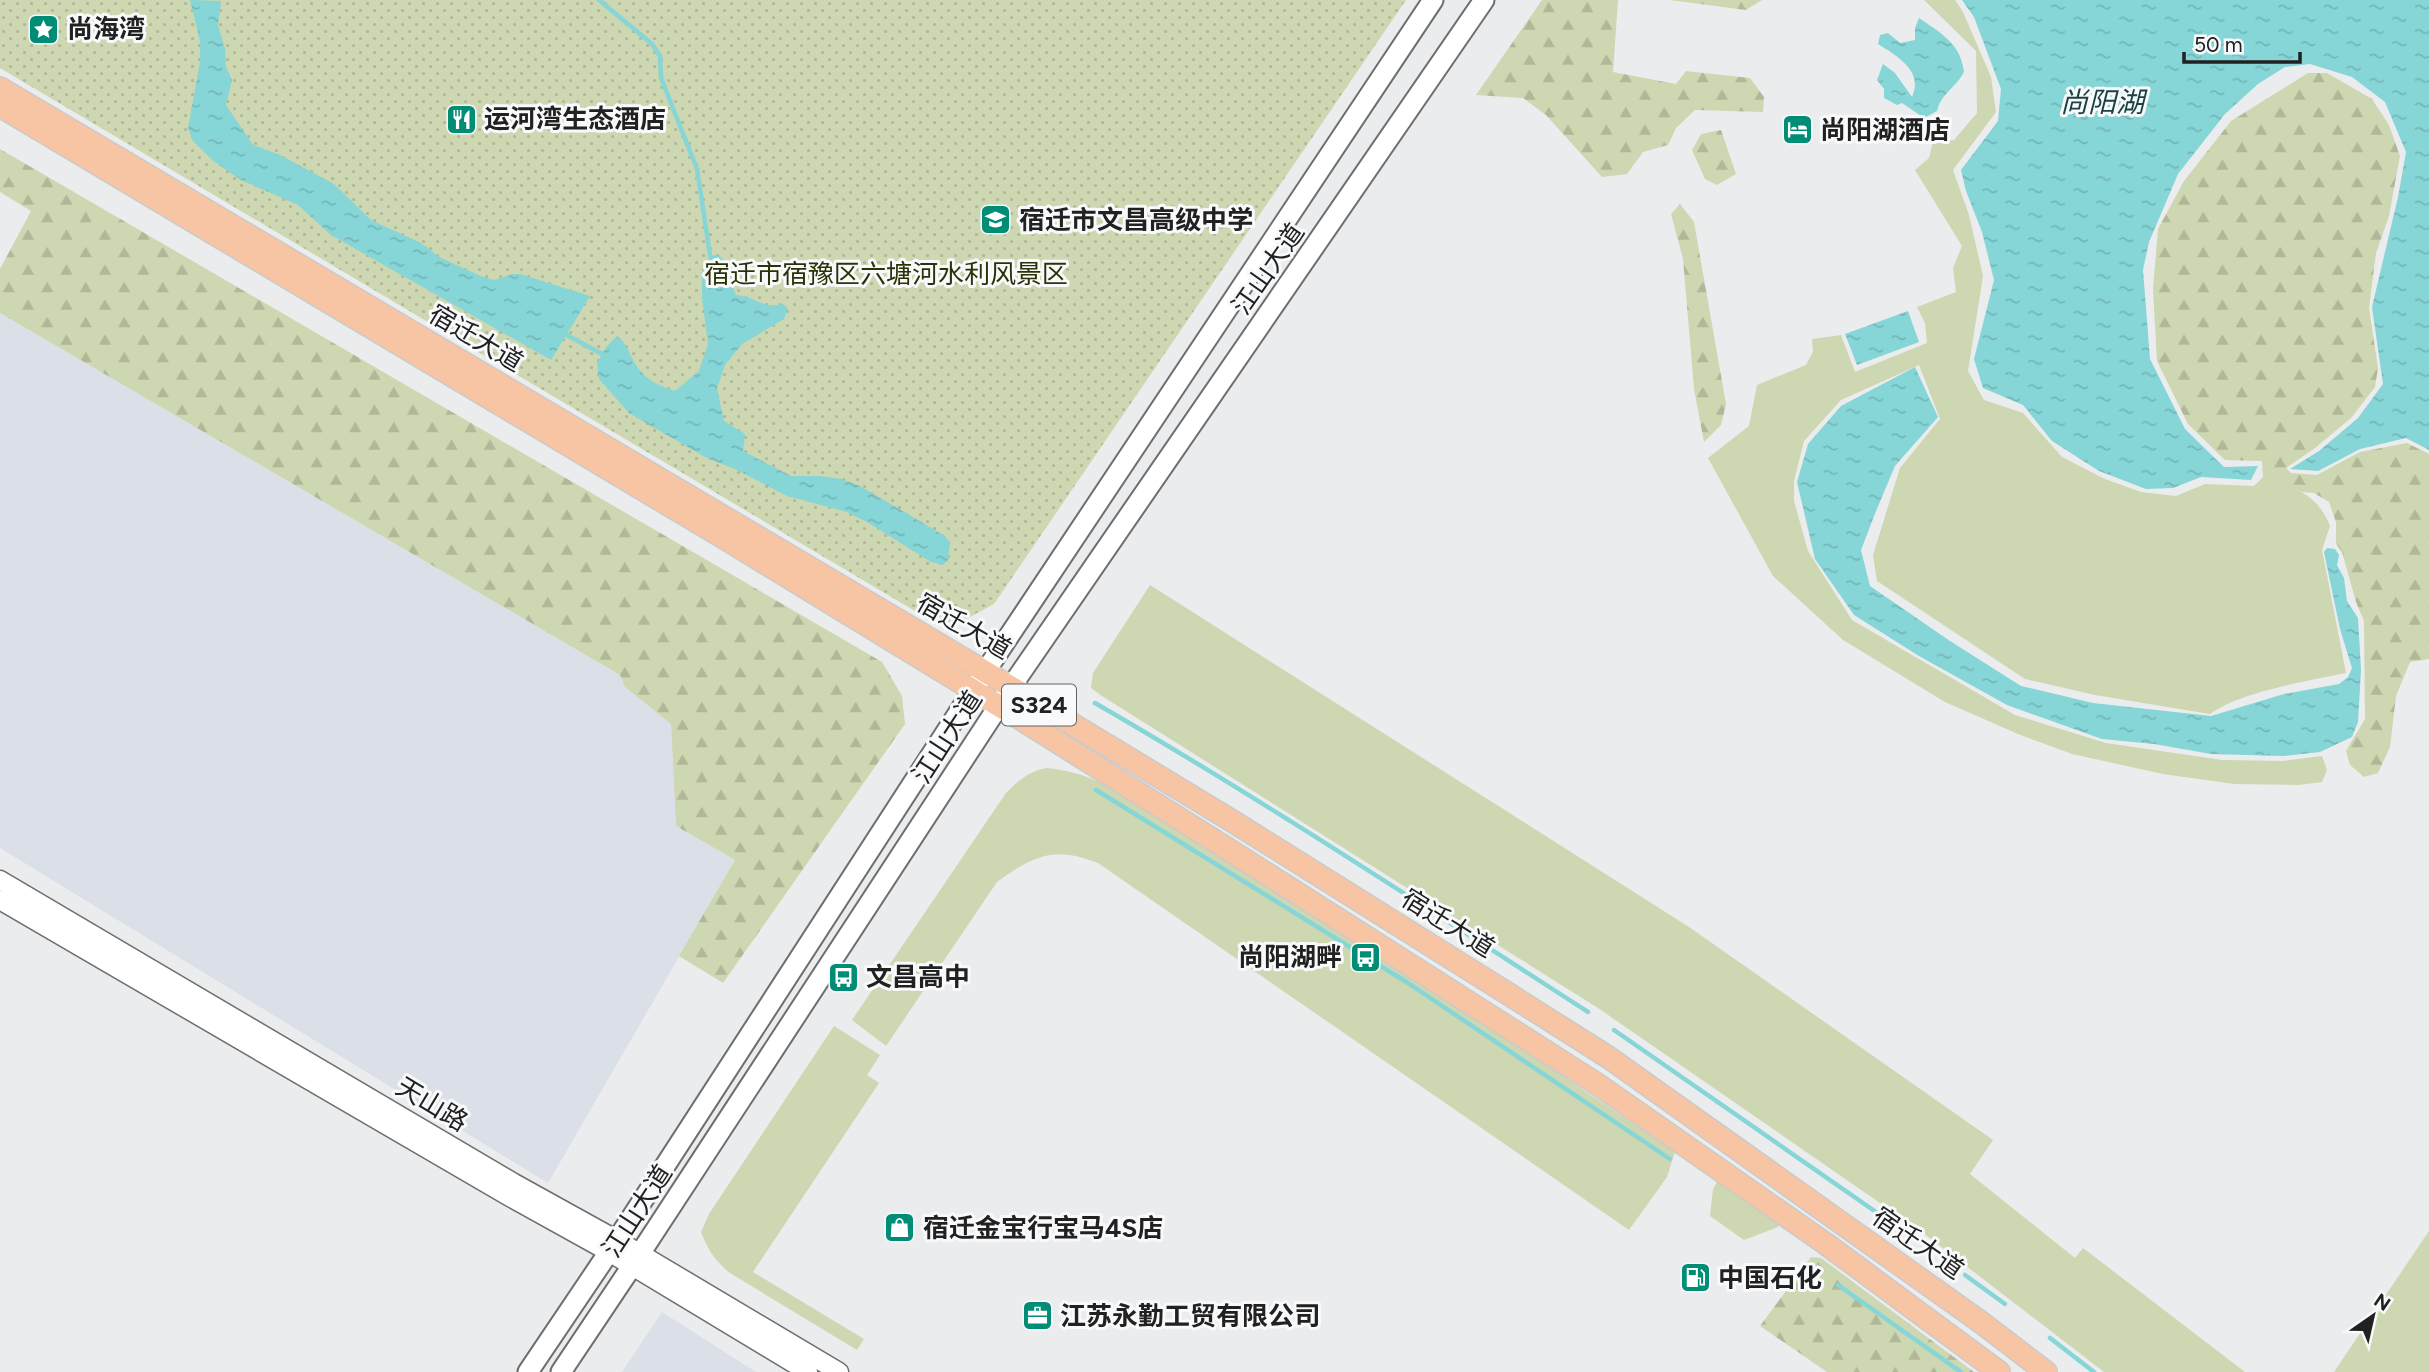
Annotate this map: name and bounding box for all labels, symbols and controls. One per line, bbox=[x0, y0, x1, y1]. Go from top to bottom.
place icon: 尚海湾 bbox=[27, 12, 61, 46]
place label: 尚海湾 bbox=[67, 13, 145, 45]
scale bar bbox=[2184, 21, 2300, 65]
text: 50 m bbox=[2194, 32, 2243, 57]
water label: 尚阳湖 bbox=[2060, 85, 2148, 119]
restaurant icon: 运河湾生态酒店 bbox=[444, 102, 478, 136]
place label: 运河湾生态酒店 bbox=[484, 103, 666, 135]
hotel icon: 尚阳湖酒店 bbox=[1780, 113, 1814, 147]
place label: 尚阳湖酒店 bbox=[1820, 114, 1950, 146]
school or university icon: 宿迁市文昌高级中学 bbox=[979, 203, 1013, 237]
place label: 宿迁市文昌高级中学 bbox=[1019, 204, 1253, 236]
street label: 江山大道 bbox=[1225, 217, 1311, 321]
park label: 宿迁市宿豫区六塘河水利风景区 bbox=[704, 258, 1068, 290]
street label: 宿迁大道 bbox=[423, 297, 529, 379]
street label: 宿迁大道 bbox=[911, 586, 1017, 666]
road number: S324 bbox=[1002, 684, 1076, 726]
street label: 江山大道 bbox=[905, 685, 989, 789]
street label: 宿迁大道 bbox=[1395, 882, 1501, 964]
bus stop icon: 尚阳湖畔 bbox=[1348, 940, 1382, 974]
place label: 尚阳湖畔 bbox=[1238, 941, 1342, 973]
bus stop icon: 文昌高中 bbox=[826, 960, 860, 994]
place label: 文昌高中 bbox=[866, 961, 970, 993]
street label: 天山路 bbox=[390, 1070, 474, 1138]
street label: 江山大道 bbox=[595, 1159, 679, 1263]
street label: 宿迁大道 bbox=[1866, 1200, 1970, 1286]
shop icon: 宿迁金宝行宝马4S店 bbox=[883, 1211, 917, 1245]
place label: 宿迁金宝行宝马4S店 bbox=[923, 1212, 1163, 1244]
fuel station icon: 中国石化 bbox=[1678, 1261, 1712, 1295]
place label: 中国石化 bbox=[1718, 1262, 1822, 1294]
north arrow bbox=[2338, 1281, 2408, 1351]
text: N bbox=[2370, 1289, 2395, 1316]
office icon: 江苏永勤工贸有限公司 bbox=[1020, 1299, 1054, 1333]
place label: 江苏永勤工贸有限公司 bbox=[1060, 1300, 1320, 1332]

